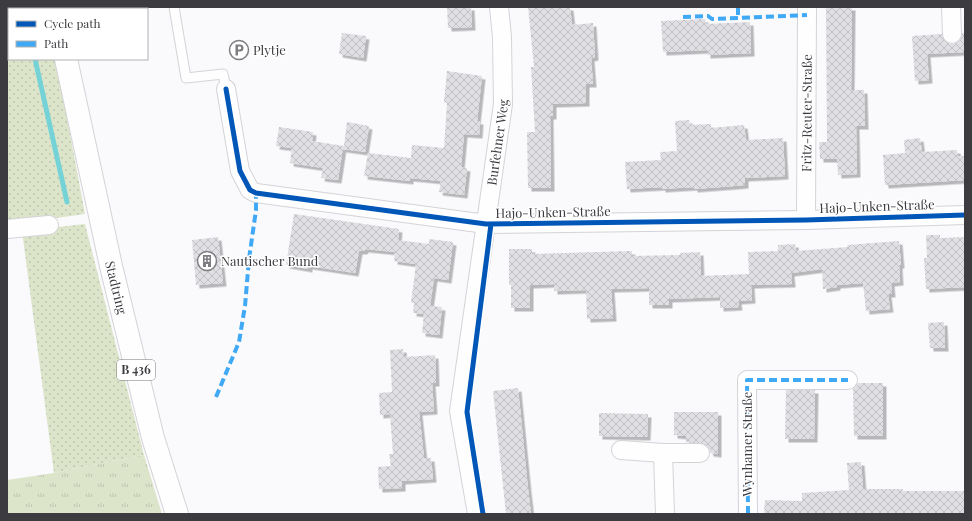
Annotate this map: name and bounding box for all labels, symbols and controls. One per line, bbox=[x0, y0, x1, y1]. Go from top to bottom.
legend bbox=[8, 8, 148, 60]
text: Cycle path bbox=[44, 15, 101, 31]
text: Path bbox=[44, 35, 68, 51]
parking icon: Plytje bbox=[228, 39, 250, 61]
place label: Plytje bbox=[253, 41, 286, 58]
street label: Fritz-Reuter-Straße bbox=[797, 54, 815, 172]
street label: Burfehner Weg bbox=[482, 99, 511, 186]
street label: Hajo-Unken-Straße bbox=[819, 195, 935, 216]
street label: Hajo-Unken-Straße bbox=[495, 202, 611, 221]
building icon: Nautischer Bund bbox=[196, 250, 218, 272]
place label: Nautischer Bund bbox=[221, 252, 319, 269]
street label: Stadtring bbox=[102, 259, 131, 316]
road number: B 436 bbox=[117, 360, 155, 380]
street label: Wynhamer Straße bbox=[738, 391, 755, 497]

